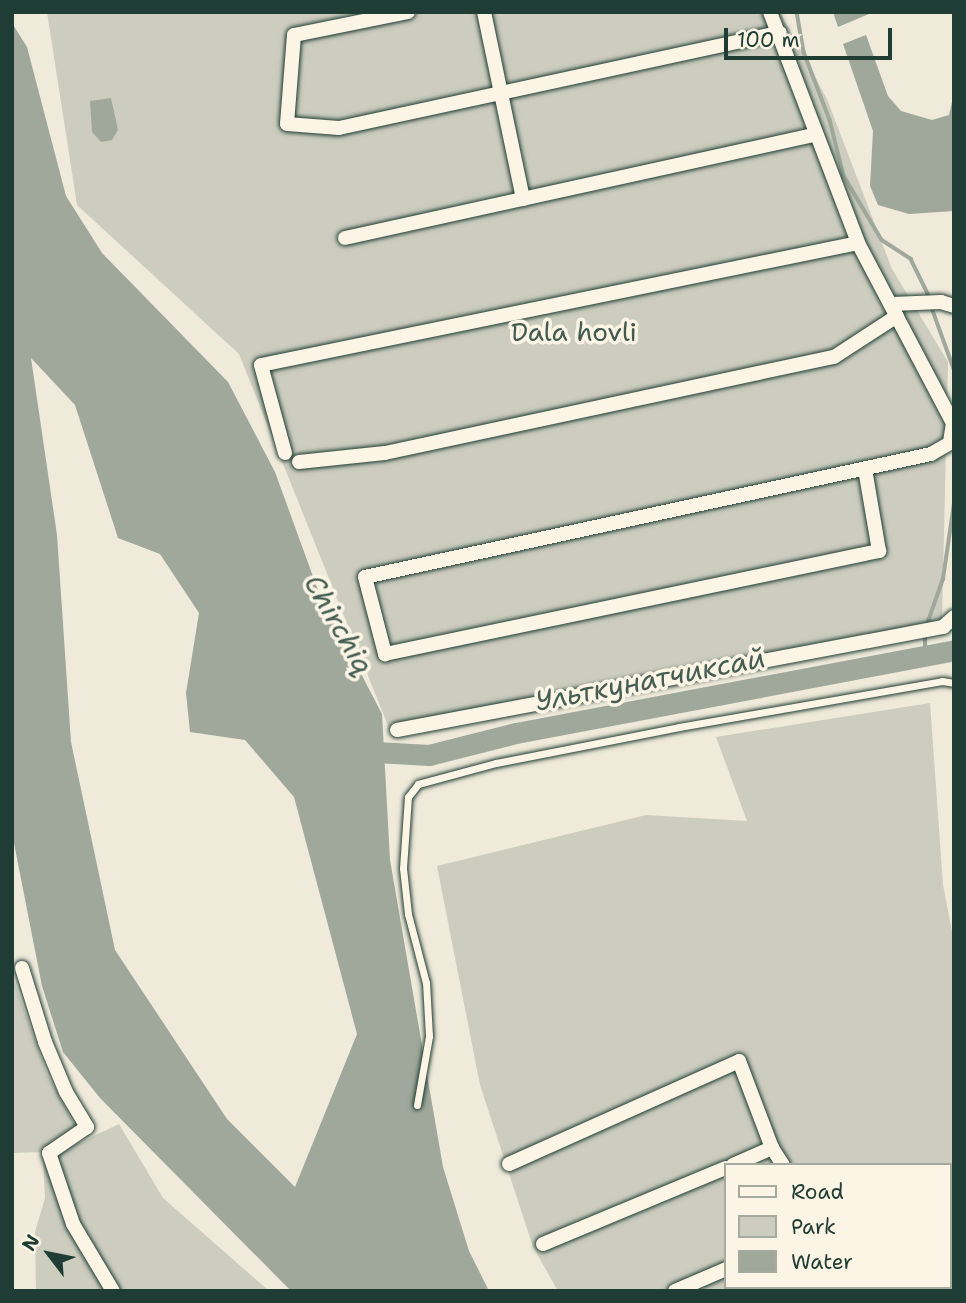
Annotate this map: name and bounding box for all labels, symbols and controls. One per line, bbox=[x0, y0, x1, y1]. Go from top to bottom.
scale bar bbox=[728, 14, 896, 58]
text: 100 m bbox=[737, 26, 800, 54]
park label: Dala hovli bbox=[511, 316, 637, 348]
water label: Chirchiq bbox=[297, 568, 381, 680]
water label: Ульткунатчиксай bbox=[532, 640, 768, 718]
legend bbox=[724, 1163, 952, 1289]
text: Road bbox=[791, 1178, 844, 1206]
text: Park bbox=[791, 1213, 836, 1241]
north arrow bbox=[14, 1219, 84, 1289]
text: N bbox=[16, 1230, 45, 1256]
text: Water bbox=[791, 1248, 853, 1276]

